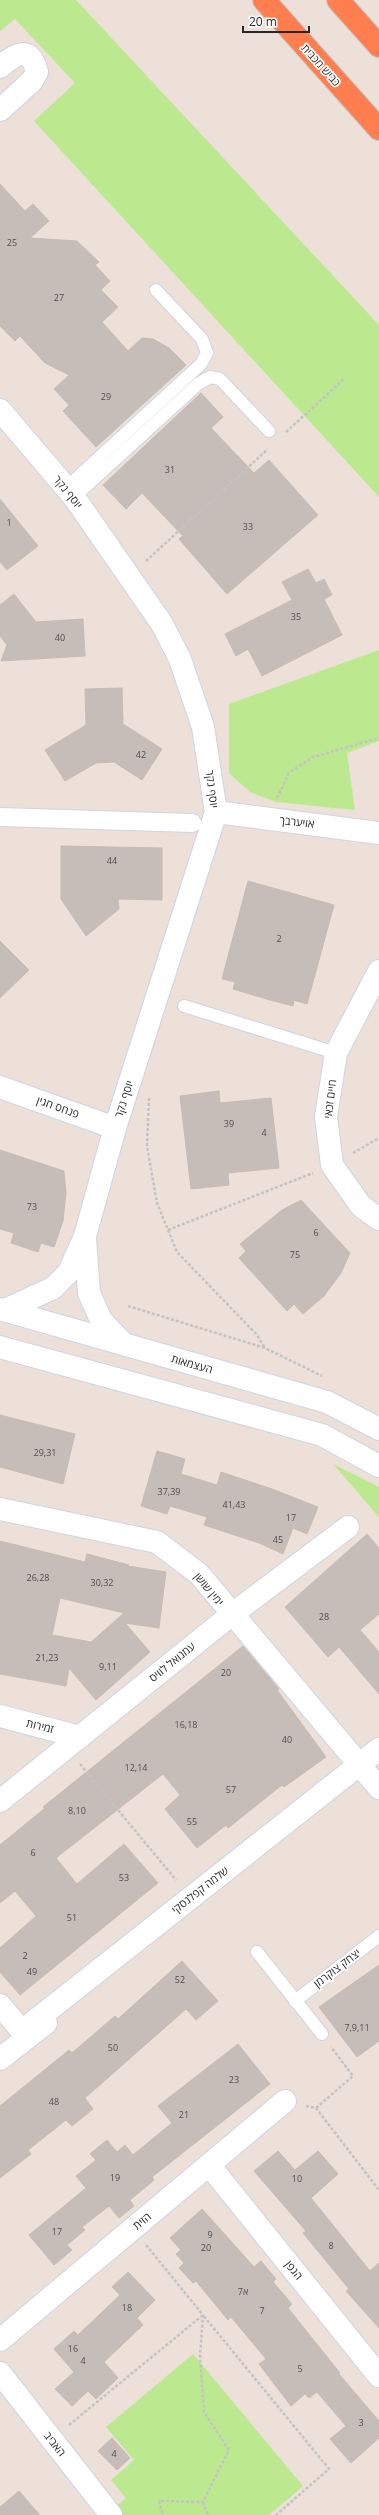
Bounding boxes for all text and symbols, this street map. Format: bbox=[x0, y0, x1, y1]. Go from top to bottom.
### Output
scale bar bbox=[243, 8, 309, 34]
text: 20 m bbox=[249, 13, 277, 30]
street label: כביש מכבית bbox=[298, 40, 344, 89]
house number: 25 bbox=[7, 236, 17, 249]
house number: 27 bbox=[54, 291, 64, 304]
house number: 29 bbox=[101, 390, 111, 403]
house number: 31 bbox=[165, 463, 175, 476]
street label: יוסף נקר bbox=[50, 472, 86, 511]
house number: 1 bbox=[6, 516, 12, 529]
house number: 33 bbox=[243, 520, 253, 533]
house number: 35 bbox=[291, 610, 301, 623]
house number: 40 bbox=[55, 631, 65, 644]
house number: 42 bbox=[136, 748, 146, 761]
street label: יוסף נקר bbox=[203, 769, 222, 809]
street label: אויערבך bbox=[279, 812, 315, 831]
house number: 44 bbox=[107, 854, 117, 867]
house number: 2 bbox=[276, 932, 282, 945]
street label: יוסף נקר bbox=[110, 1078, 137, 1119]
street label: חיים זכאי bbox=[320, 1078, 339, 1119]
street label: פנחס חגין bbox=[35, 1092, 82, 1121]
house number: 39 bbox=[224, 1117, 234, 1130]
house number: 4 bbox=[261, 1126, 267, 1139]
house number: 73 bbox=[27, 1200, 37, 1213]
house number: 6 bbox=[313, 1226, 319, 1239]
house number: 75 bbox=[290, 1248, 300, 1261]
street label: העצמאות bbox=[170, 1350, 215, 1377]
house number: 29,31 bbox=[34, 1446, 56, 1459]
house number: 37,39 bbox=[158, 1485, 180, 1498]
house number: 41,43 bbox=[223, 1498, 245, 1511]
house number: 17 bbox=[286, 1511, 296, 1524]
house number: 45 bbox=[273, 1533, 283, 1546]
street label: ימין שושן bbox=[191, 1569, 228, 1608]
house number: 26,28 bbox=[27, 1571, 49, 1584]
house number: 30,32 bbox=[91, 1576, 113, 1589]
house number: 28 bbox=[319, 1610, 329, 1623]
street label: עמנואל לוויס bbox=[145, 1638, 198, 1685]
house number: 21,23 bbox=[36, 1651, 58, 1664]
house number: 9,11 bbox=[99, 1660, 117, 1673]
house number: 20 bbox=[221, 1666, 231, 1679]
street label: זמירות bbox=[25, 1715, 55, 1736]
house number: 16,18 bbox=[175, 1718, 197, 1731]
house number: 40 bbox=[282, 1733, 292, 1746]
house number: 12,14 bbox=[125, 1761, 147, 1774]
house number: 57 bbox=[226, 1783, 236, 1796]
house number: 8,10 bbox=[68, 1804, 86, 1817]
house number: 55 bbox=[187, 1815, 197, 1828]
house number: 6 bbox=[30, 1846, 36, 1859]
street label: שלמה קפלנסקי bbox=[168, 1862, 232, 1917]
house number: 53 bbox=[119, 1871, 129, 1884]
house number: 51 bbox=[67, 1911, 77, 1924]
street label: יצחק צוקרמן bbox=[310, 1945, 363, 1990]
house number: 2 bbox=[22, 1949, 28, 1962]
house number: 49 bbox=[27, 1965, 37, 1978]
house number: 52 bbox=[175, 1973, 185, 1986]
house number: 7,9,11 bbox=[344, 2021, 370, 2034]
house number: 50 bbox=[108, 2041, 118, 2054]
house number: 23 bbox=[229, 2073, 239, 2086]
house number: 48 bbox=[49, 2095, 59, 2108]
house number: 21 bbox=[179, 2108, 189, 2121]
house number: 19 bbox=[110, 2171, 120, 2184]
house number: 10 bbox=[292, 2172, 302, 2185]
street label: הזית bbox=[129, 2209, 154, 2233]
house number: 17 bbox=[52, 2225, 62, 2238]
house number: 9 bbox=[207, 2228, 213, 2241]
house number: 8 bbox=[328, 2239, 334, 2252]
house number: 20 bbox=[201, 2241, 211, 2254]
street label: הגפן bbox=[282, 2257, 307, 2282]
house number: 7א bbox=[238, 2285, 248, 2298]
house number: 18 bbox=[122, 2301, 132, 2314]
house number: 7 bbox=[259, 2304, 265, 2317]
house number: 16 bbox=[68, 2342, 78, 2355]
house number: 4 bbox=[80, 2354, 86, 2367]
house number: 5 bbox=[297, 2362, 303, 2375]
house number: 3 bbox=[358, 2416, 364, 2429]
street label: האביב bbox=[41, 2428, 70, 2459]
house number: 4 bbox=[111, 2447, 117, 2460]

